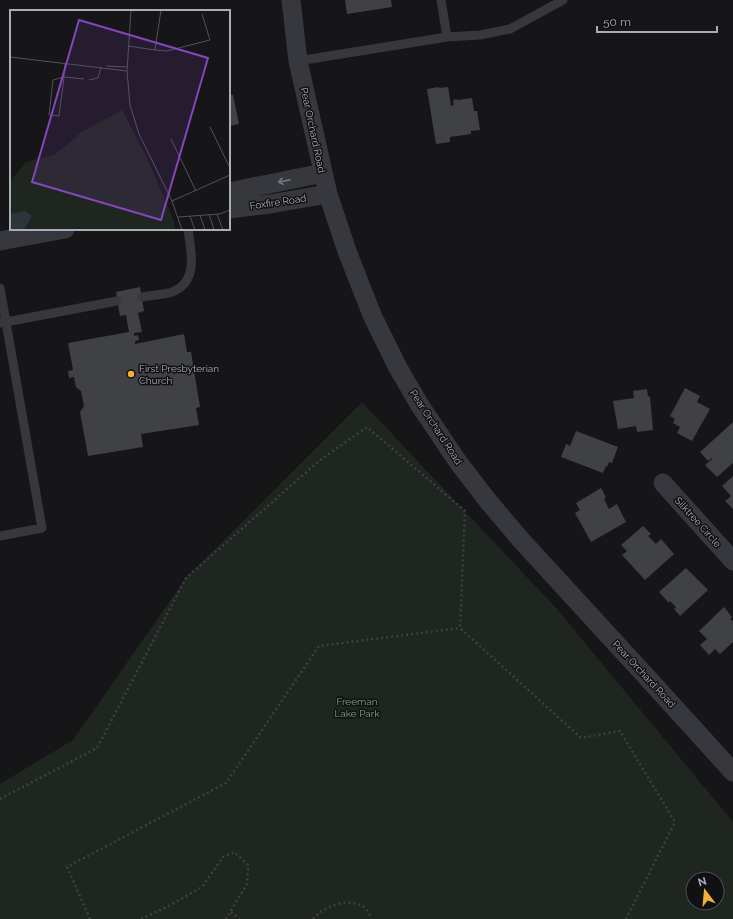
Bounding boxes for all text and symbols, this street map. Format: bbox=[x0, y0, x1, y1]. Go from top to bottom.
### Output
scale bar bbox=[597, 8, 717, 34]
inset map bbox=[10, 10, 230, 230]
text: 50 m bbox=[603, 15, 631, 29]
street label: Pear Orchard Road bbox=[299, 86, 327, 174]
one-way arrow bbox=[278, 177, 291, 185]
street label: Foxfire Road bbox=[249, 193, 307, 211]
place label: First Presbyterian Church bbox=[139, 363, 219, 386]
marker: First Presbyterian Church bbox=[126, 369, 136, 379]
street label: Pear Orchard Road bbox=[408, 388, 464, 466]
street label: Silktree Circle bbox=[673, 495, 723, 549]
street label: Pear Orchard Road bbox=[610, 638, 678, 710]
park label: Freeman Lake Park bbox=[334, 696, 380, 719]
north arrow bbox=[685, 871, 725, 911]
text: N bbox=[697, 874, 708, 889]

